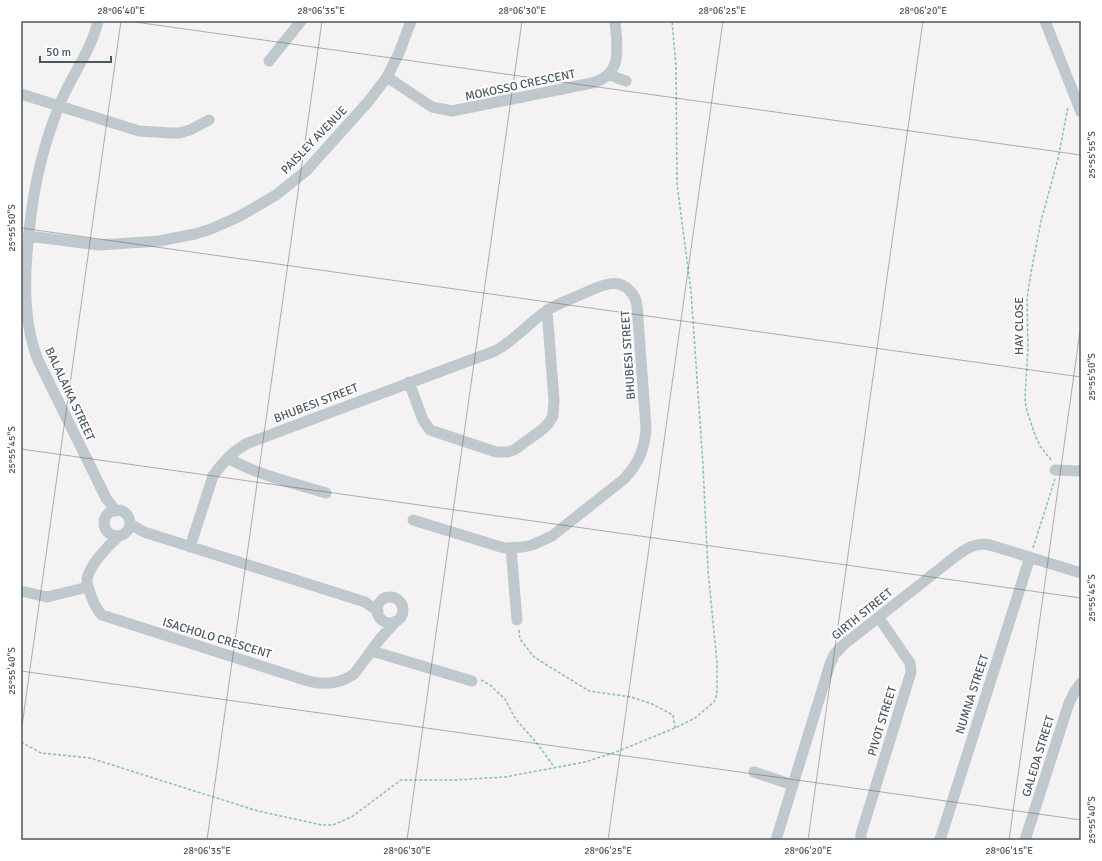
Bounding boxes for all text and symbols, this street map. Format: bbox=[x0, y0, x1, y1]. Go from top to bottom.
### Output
text: 28°06'40"E bbox=[97, 5, 145, 17]
text: 28°06'35"E bbox=[297, 5, 345, 17]
text: 28°06'30"E bbox=[498, 5, 546, 17]
text: 28°06'25"E bbox=[698, 5, 746, 17]
text: 28°06'20"E bbox=[899, 5, 947, 17]
scale bar bbox=[40, 38, 111, 64]
text: 50 m bbox=[46, 45, 71, 60]
street label: MOKOSSO CRESCENT bbox=[464, 66, 577, 105]
street label: PAISLEY AVENUE bbox=[278, 103, 351, 177]
text: 25°55'55"S bbox=[1086, 131, 1098, 179]
text: 25°55'50"S bbox=[6, 204, 18, 252]
street label: HAY CLOSE bbox=[1012, 297, 1027, 355]
street label: BHUBESI STREET bbox=[618, 310, 639, 400]
street label: BALALAIKA STREET bbox=[41, 345, 98, 443]
text: 25°55'50"S bbox=[1086, 353, 1098, 401]
street label: BHUBESI STREET bbox=[272, 380, 361, 426]
text: 25°55'45"S bbox=[6, 426, 18, 474]
text: 25°55'45"S bbox=[1086, 574, 1098, 622]
street label: GIRTH STREET bbox=[829, 585, 896, 643]
street label: ISACHOLO CRESCENT bbox=[161, 615, 273, 662]
text: 25°55'40"S bbox=[6, 647, 18, 695]
street label: NUMNA STREET bbox=[953, 652, 992, 736]
street label: PIVOT STREET bbox=[865, 684, 900, 758]
street label: GALEDA STREET bbox=[1019, 713, 1058, 799]
text: 25°55'40"S bbox=[1086, 796, 1098, 844]
text: 28°06'35"E bbox=[183, 845, 231, 857]
text: 28°06'30"E bbox=[383, 845, 431, 857]
text: 28°06'25"E bbox=[584, 845, 632, 857]
text: 28°06'20"E bbox=[784, 845, 832, 857]
text: 28°06'15"E bbox=[985, 845, 1033, 857]

